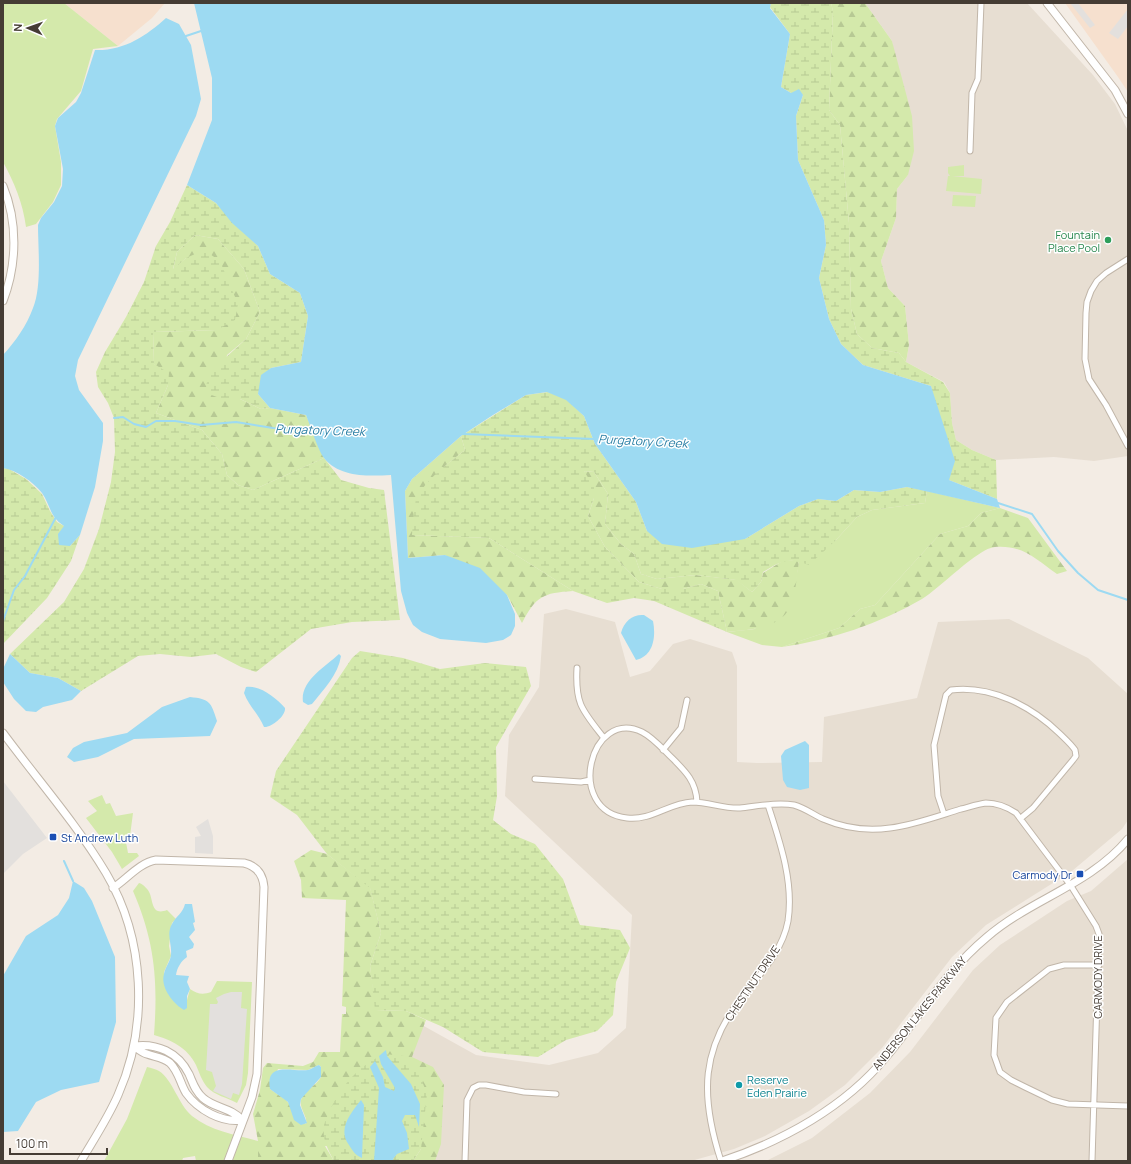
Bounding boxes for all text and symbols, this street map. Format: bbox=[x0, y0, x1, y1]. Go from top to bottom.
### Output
north arrow bbox=[8, 8, 48, 48]
text: N bbox=[10, 23, 25, 32]
place label: Fountain Place Pool bbox=[1048, 227, 1100, 255]
marker: Fountain Place Pool bbox=[1103, 235, 1113, 245]
water label: Purgatory Creek bbox=[275, 420, 367, 440]
water label: Purgatory Creek bbox=[598, 430, 690, 452]
place label: St Andrew Luth bbox=[61, 830, 138, 845]
marker: St Andrew Luth bbox=[48, 832, 58, 842]
place label: Carmody Dr bbox=[1012, 867, 1072, 882]
marker: Carmody Dr bbox=[1075, 869, 1085, 879]
street label: CARMODY DRIVE bbox=[1090, 935, 1105, 1019]
street label: CHESTNUT DRIVE bbox=[721, 942, 783, 1024]
street label: ANDERSON LAKES PARKWAY bbox=[868, 952, 970, 1073]
place label: Reserve Eden Prairie bbox=[747, 1072, 807, 1100]
marker: Reserve Eden Prairie bbox=[734, 1080, 744, 1090]
scale bar bbox=[10, 1130, 107, 1156]
text: 100 m bbox=[16, 1135, 48, 1152]

